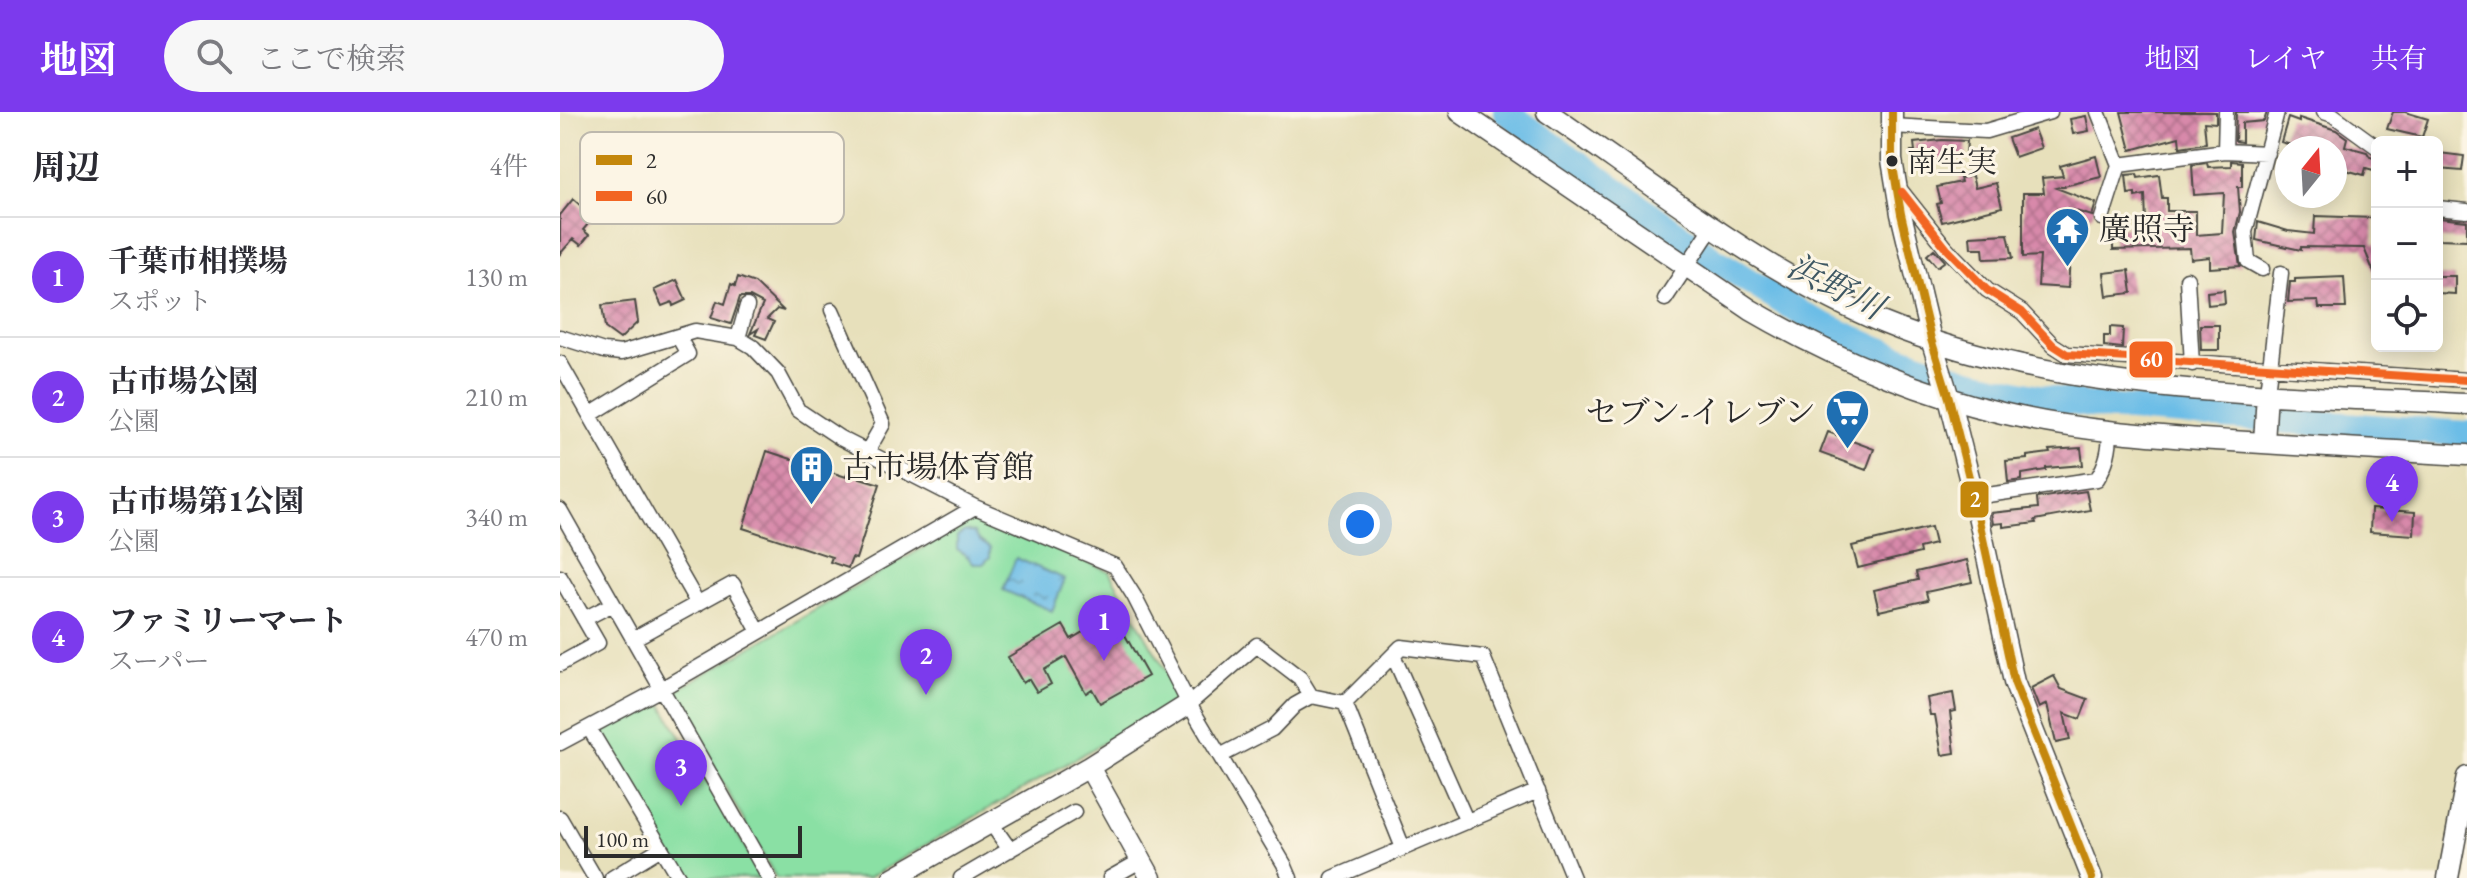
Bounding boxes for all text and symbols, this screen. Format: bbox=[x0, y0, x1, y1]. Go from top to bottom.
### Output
search box bbox=[164, 20, 724, 92]
icon: search bbox=[192, 34, 236, 78]
text: 地図 bbox=[40, 35, 116, 84]
text: ここで検索 bbox=[256, 39, 406, 78]
text: 地図 bbox=[2144, 40, 2200, 76]
text: レイヤ bbox=[2244, 40, 2327, 76]
text: 共有 bbox=[2371, 40, 2427, 76]
legend bbox=[580, 132, 844, 224]
north arrow bbox=[2275, 136, 2347, 208]
map controls bbox=[2371, 136, 2443, 352]
button: + bbox=[2371, 136, 2443, 208]
place label: 南生実 bbox=[1907, 142, 1997, 181]
text: 周辺 bbox=[32, 145, 100, 189]
text: 2 bbox=[646, 146, 657, 175]
text: 4件 bbox=[490, 149, 528, 183]
marker: 南生実 bbox=[1884, 153, 1900, 169]
text: 60 bbox=[646, 182, 668, 211]
temple icon: 廣照寺 bbox=[2044, 205, 2092, 268]
place label: 廣照寺 bbox=[2099, 208, 2195, 250]
button: − bbox=[2371, 208, 2443, 280]
text: 千葉市相撲場 bbox=[108, 241, 288, 280]
water label: 浜野川 bbox=[1781, 243, 1895, 331]
text: 1 bbox=[51, 260, 65, 294]
text: 130 m bbox=[465, 260, 528, 294]
button: locate bbox=[2371, 280, 2443, 352]
text: スポット bbox=[108, 284, 212, 318]
line badge: 60 bbox=[2128, 340, 2174, 379]
text: 60 bbox=[2139, 345, 2163, 374]
text: 古市場公園 bbox=[108, 361, 258, 400]
text: 2 bbox=[51, 380, 65, 414]
text: 210 m bbox=[465, 380, 528, 414]
supermarket icon: セブン-イレブン bbox=[1823, 388, 1871, 451]
place label: セブン-イレブン bbox=[1586, 391, 1816, 433]
text: 公園 bbox=[108, 404, 160, 438]
building icon: 古市場体育館 bbox=[787, 443, 835, 506]
place label: 古市場体育館 bbox=[842, 446, 1034, 488]
pin: 4 bbox=[2366, 456, 2418, 522]
line badge: 2 bbox=[1959, 480, 1990, 519]
text: 古市場第1公園 bbox=[108, 481, 304, 520]
text: 2 bbox=[1969, 485, 1981, 514]
text: 3 bbox=[51, 500, 65, 534]
text: 340 m bbox=[465, 500, 528, 534]
your location bbox=[1340, 504, 1380, 544]
text: 公園 bbox=[108, 524, 160, 558]
pin: 1 bbox=[1078, 595, 1130, 661]
text: ファミリーマート bbox=[108, 601, 347, 640]
text: 4 bbox=[51, 620, 65, 654]
text: 470 m bbox=[465, 620, 528, 654]
pin: 2 bbox=[900, 629, 952, 695]
text: スーパー bbox=[108, 644, 209, 678]
pin: 3 bbox=[655, 740, 707, 806]
scale bar bbox=[584, 822, 802, 858]
text: 100 m bbox=[596, 825, 649, 854]

